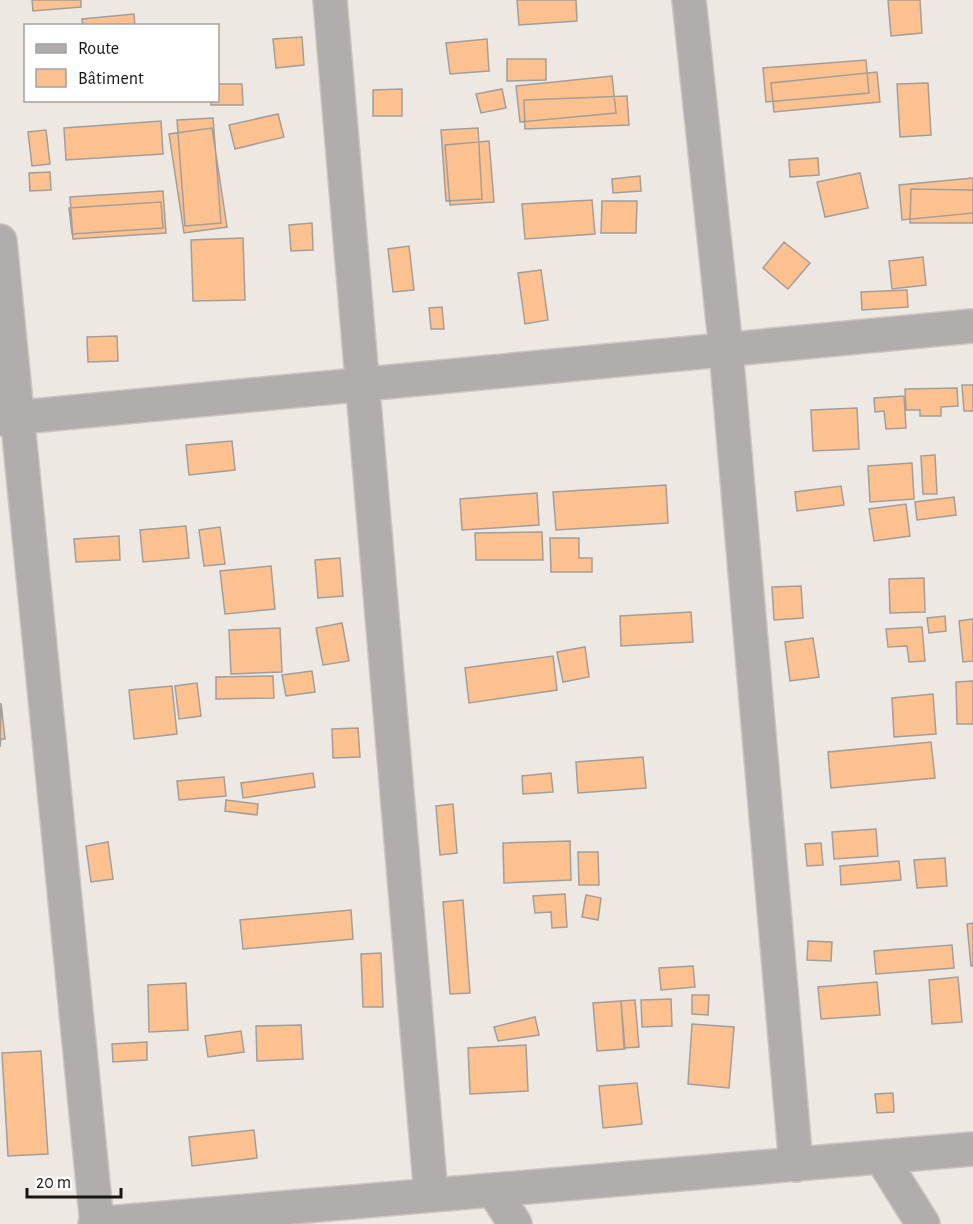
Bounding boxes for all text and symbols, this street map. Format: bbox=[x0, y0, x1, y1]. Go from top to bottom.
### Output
legend bbox=[24, 24, 219, 102]
text: Route bbox=[78, 40, 119, 58]
text: Bâtiment bbox=[78, 70, 144, 88]
scale bar bbox=[27, 1161, 122, 1199]
text: 20 m bbox=[36, 1174, 71, 1192]

